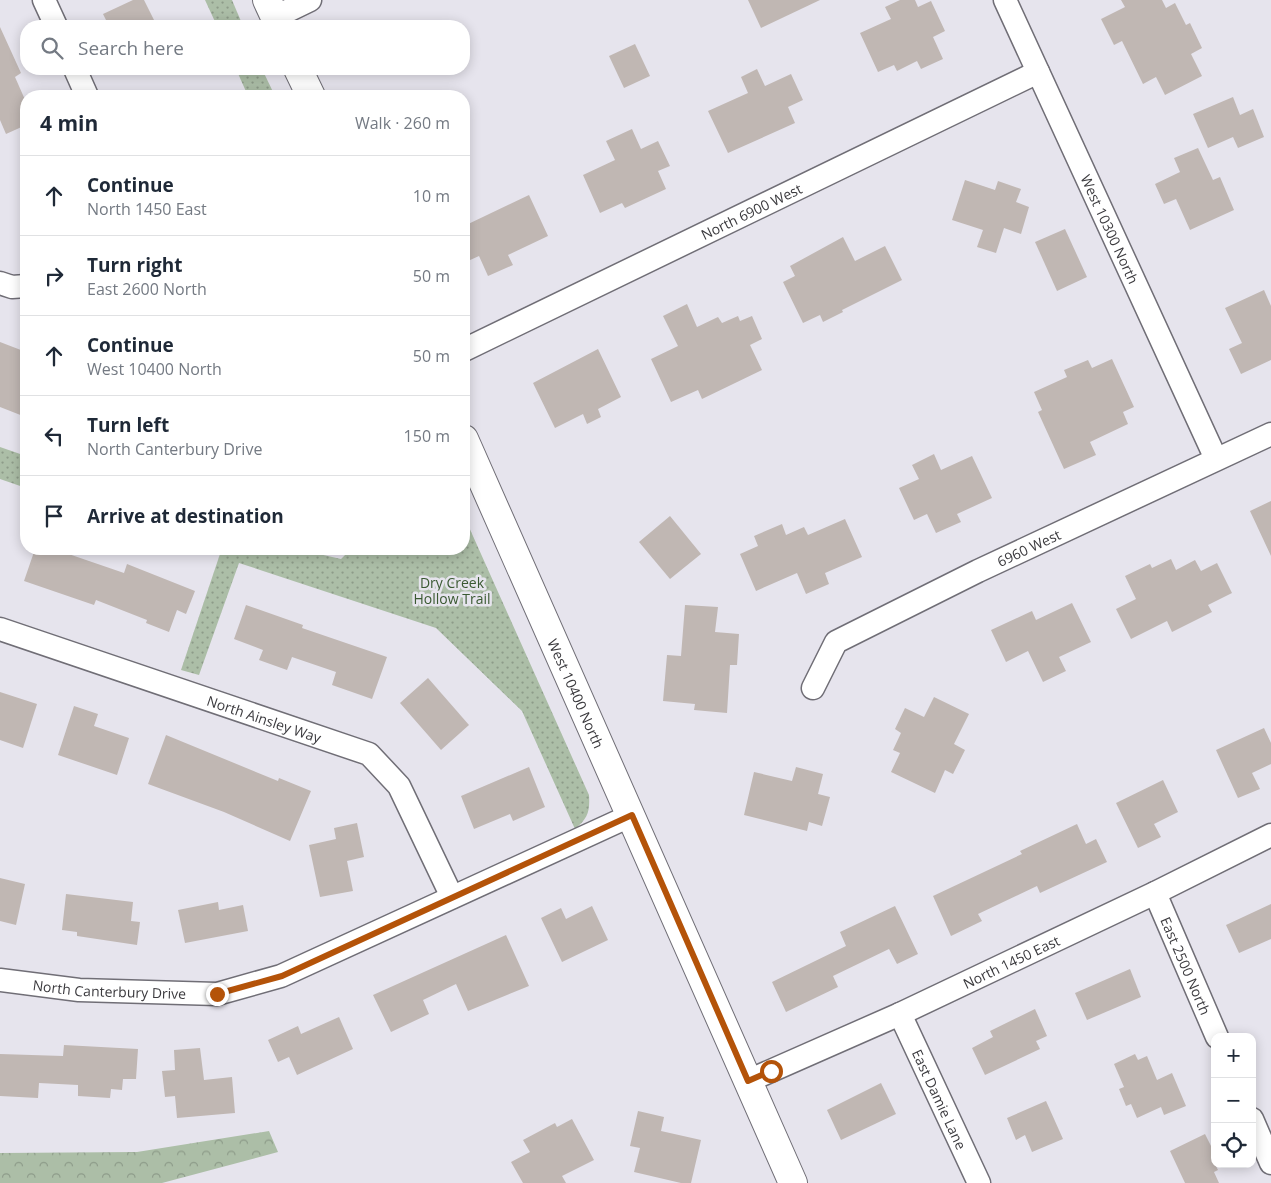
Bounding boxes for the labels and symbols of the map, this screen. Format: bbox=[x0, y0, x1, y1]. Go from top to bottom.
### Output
street label: West 10300 North bbox=[1077, 171, 1144, 287]
street label: North 6900 West bbox=[697, 178, 805, 244]
street label: 6960 West bbox=[994, 524, 1063, 570]
park label: Dry Creek Hollow Trail bbox=[414, 573, 491, 608]
street label: West 10400 North bbox=[544, 635, 609, 751]
street label: North Ainsley Way bbox=[205, 690, 325, 747]
street label: East 2500 North bbox=[1157, 914, 1216, 1017]
street label: North 1450 East bbox=[960, 930, 1062, 992]
street label: North Canterbury Drive bbox=[32, 975, 187, 1003]
route end bbox=[206, 983, 229, 1006]
street label: East Damie Lane bbox=[908, 1046, 971, 1152]
route start bbox=[760, 1060, 783, 1083]

